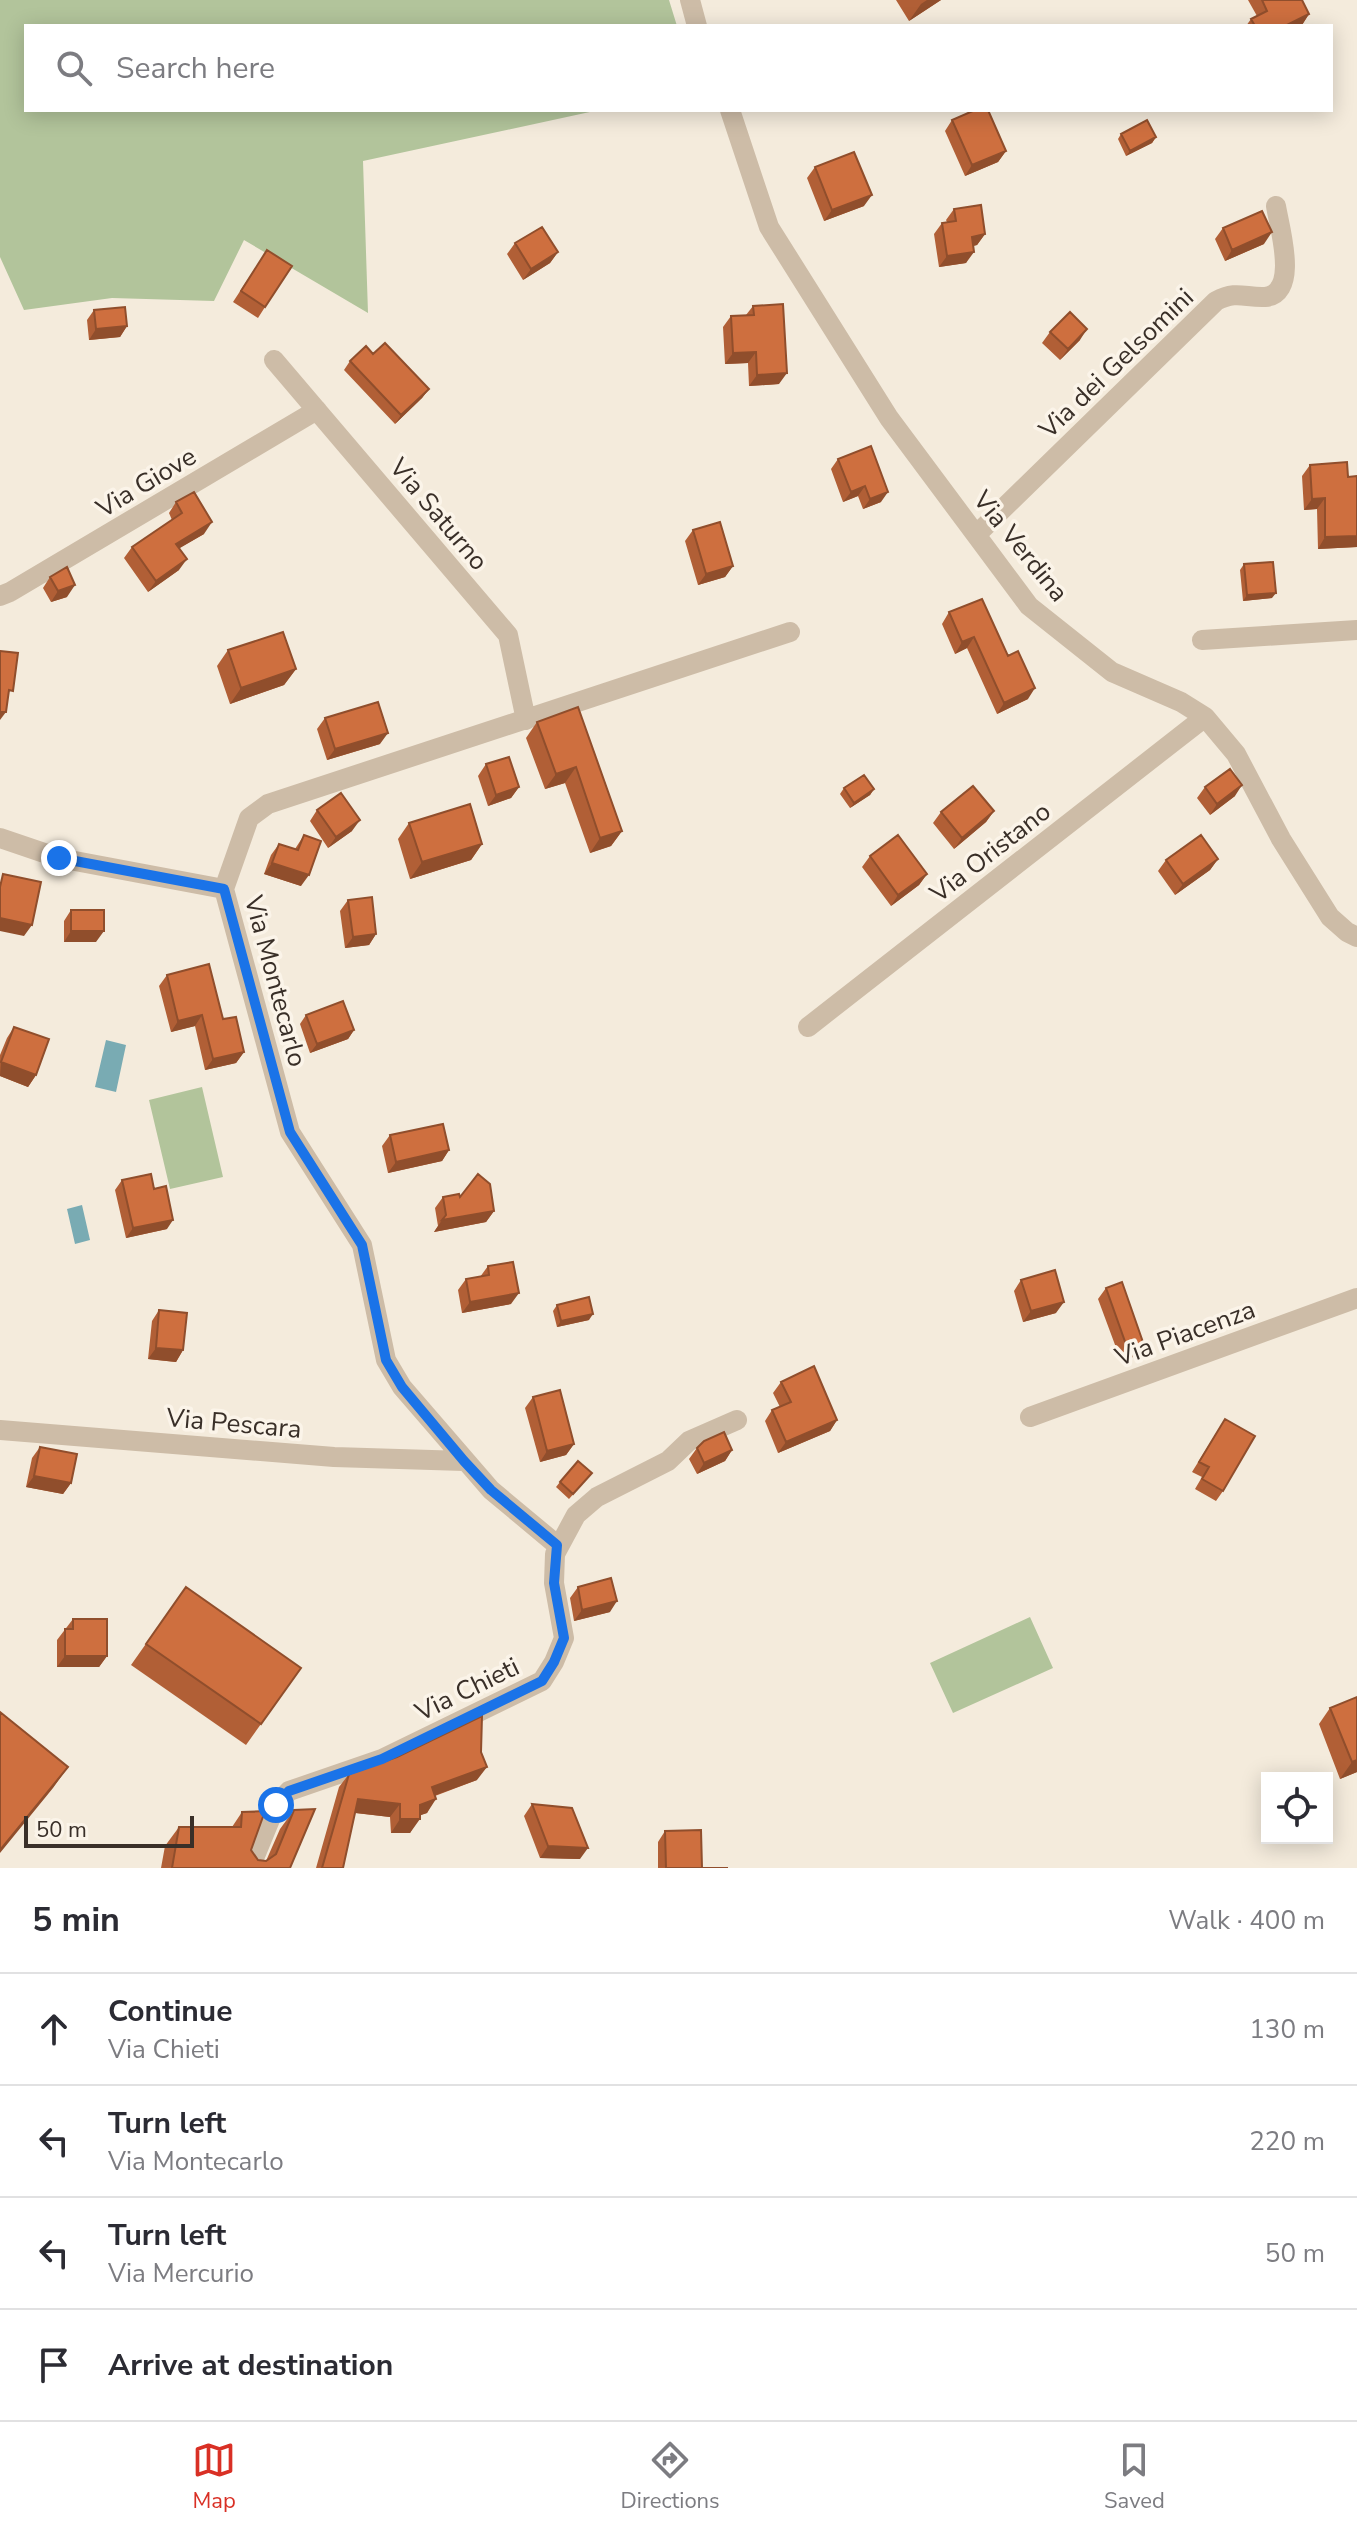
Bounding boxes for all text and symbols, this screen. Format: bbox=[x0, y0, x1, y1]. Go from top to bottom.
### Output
search box bbox=[24, 24, 1333, 112]
icon: search bbox=[52, 46, 96, 90]
text: Search here bbox=[116, 48, 275, 89]
street label: Via dei Gelsomini bbox=[1031, 280, 1201, 447]
street label: Via Giove bbox=[89, 439, 203, 526]
street label: Via Saturno bbox=[381, 450, 496, 578]
street label: Via Verdina bbox=[964, 483, 1076, 609]
street label: Via Oristano bbox=[922, 794, 1058, 911]
route end bbox=[41, 840, 77, 876]
street label: Via Montecarlo bbox=[236, 891, 315, 1071]
street label: Via Piacenza bbox=[1109, 1292, 1260, 1375]
street label: Via Pescara bbox=[164, 1400, 303, 1447]
street label: Via Chieti bbox=[408, 1649, 525, 1730]
map controls bbox=[1261, 1772, 1333, 1844]
button: locate bbox=[1261, 1772, 1333, 1844]
route start bbox=[258, 1787, 294, 1823]
scale bar bbox=[24, 1812, 194, 1848]
text: 50 m bbox=[36, 1815, 87, 1845]
text: 5 min bbox=[32, 1897, 120, 1943]
text: Walk · 400 m bbox=[1168, 1903, 1325, 1938]
text: Continue bbox=[108, 1991, 233, 2032]
icon: ahead bbox=[32, 2007, 76, 2051]
text: 130 m bbox=[1249, 2012, 1325, 2047]
text: Via Chieti bbox=[108, 2032, 220, 2067]
text: Turn left bbox=[108, 2103, 226, 2144]
icon: left bbox=[32, 2119, 76, 2163]
text: 220 m bbox=[1249, 2124, 1325, 2159]
text: Via Montecarlo bbox=[108, 2144, 284, 2179]
text: Turn left bbox=[108, 2215, 226, 2256]
icon: left bbox=[32, 2231, 76, 2275]
text: 50 m bbox=[1265, 2236, 1325, 2271]
text: Via Mercurio bbox=[108, 2256, 254, 2291]
icon: arrive bbox=[32, 2343, 76, 2387]
text: Arrive at destination bbox=[108, 2345, 393, 2386]
tab: Map bbox=[192, 2438, 236, 2516]
tab: Directions bbox=[621, 2438, 720, 2516]
tab: Saved bbox=[1104, 2438, 1165, 2516]

